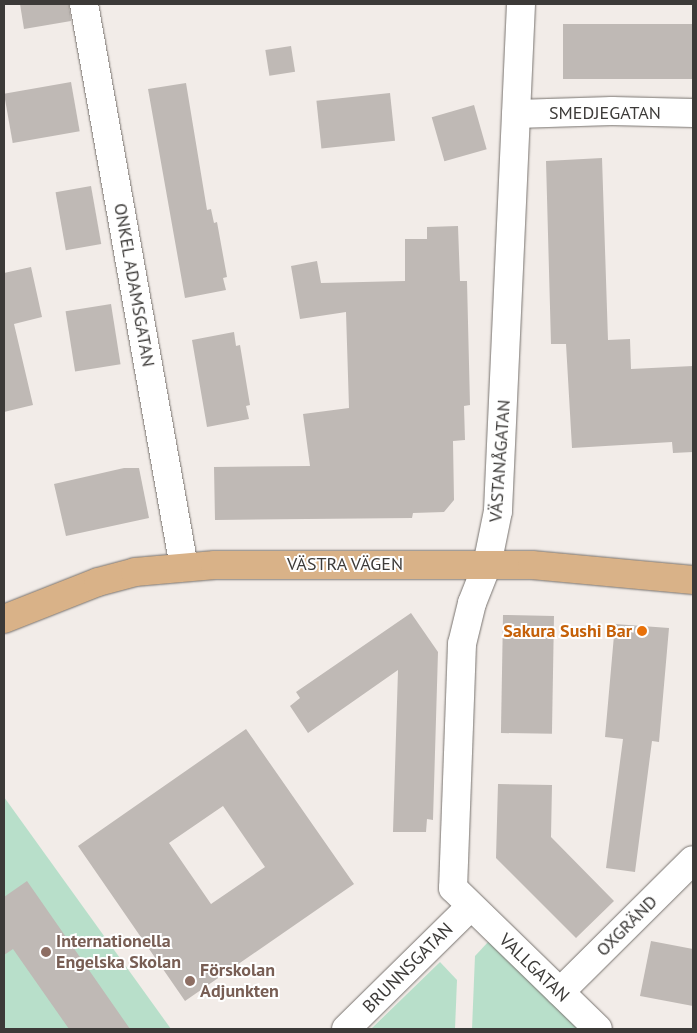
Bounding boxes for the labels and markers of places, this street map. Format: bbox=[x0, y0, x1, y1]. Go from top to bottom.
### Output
place label: Sakura Sushi Bar bbox=[503, 620, 632, 642]
marker: Sakura Sushi Bar bbox=[636, 625, 648, 637]
place label: Internationella Engelska Skolan bbox=[56, 931, 181, 974]
marker: Internationella Engelska Skolan bbox=[40, 946, 52, 958]
place label: Förskolan Adjunkten bbox=[200, 960, 279, 1002]
marker: Förskolan Adjunkten bbox=[184, 975, 196, 987]

